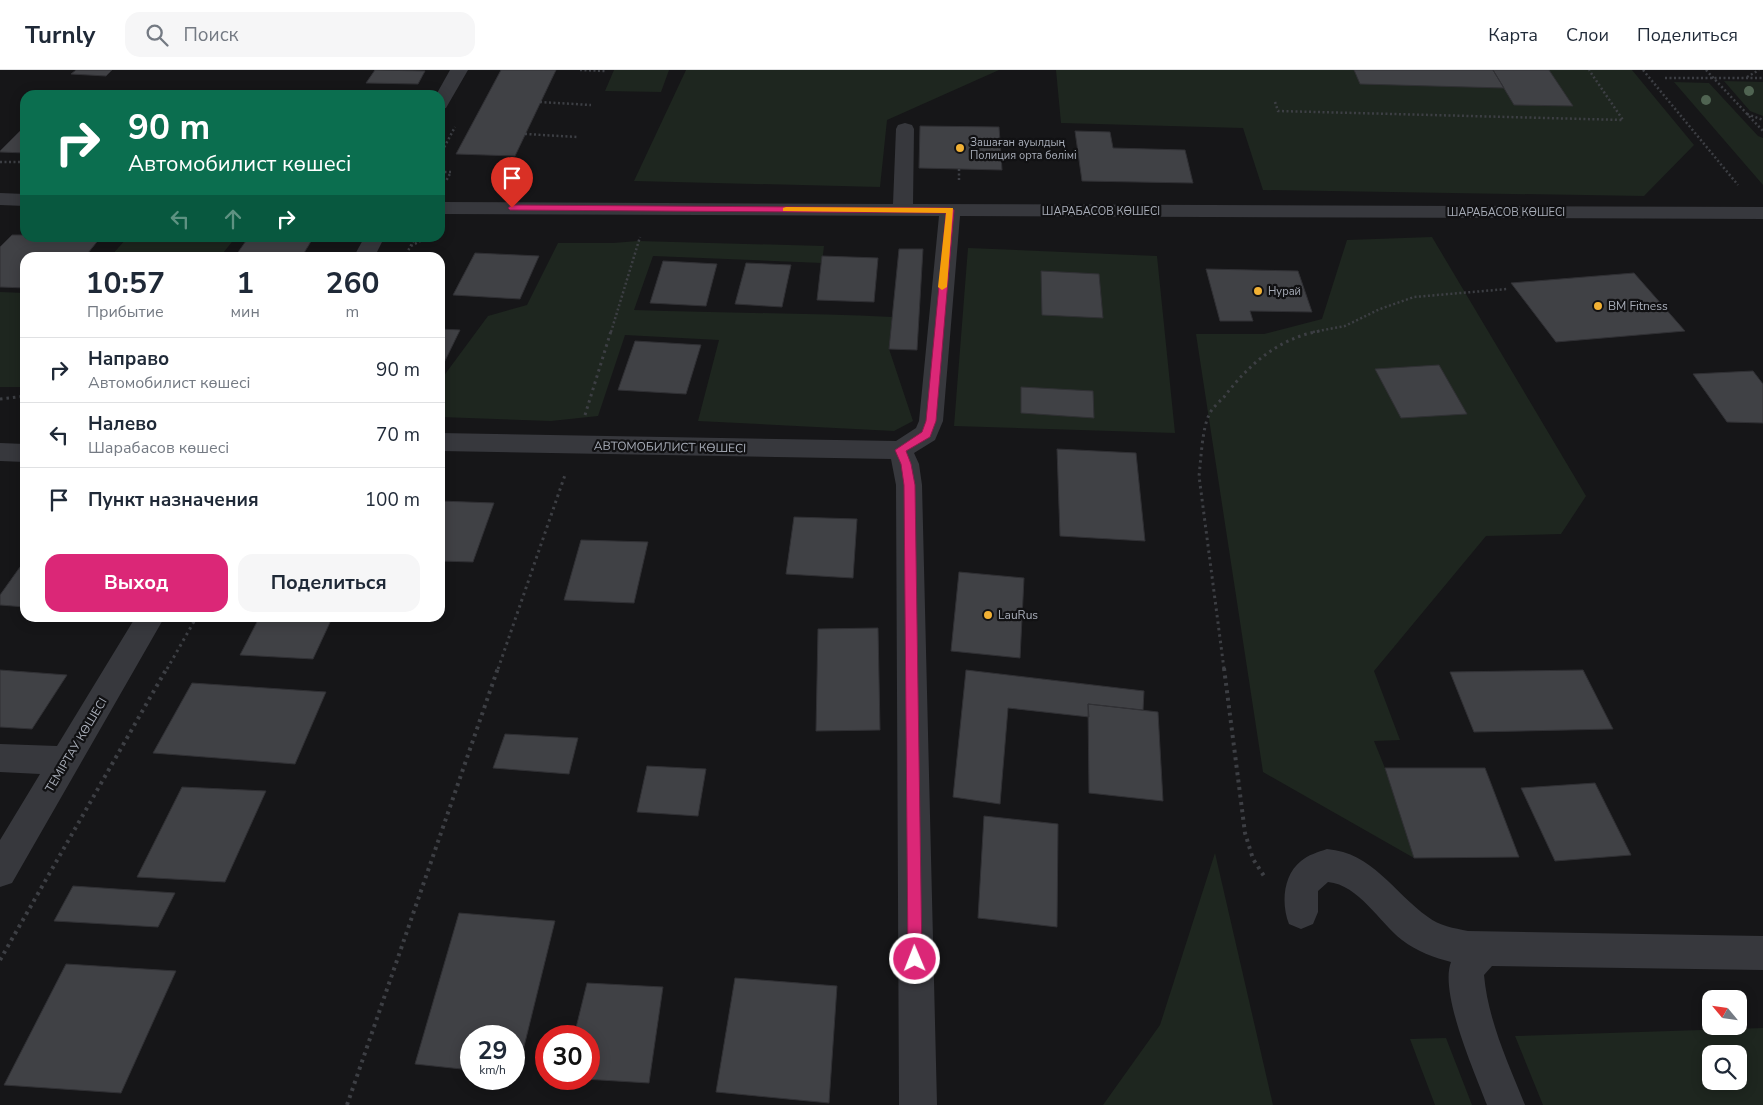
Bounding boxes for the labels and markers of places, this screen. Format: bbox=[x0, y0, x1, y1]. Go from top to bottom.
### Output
place label: Зашаған ауылдың Полиция орта бөлімі bbox=[970, 135, 1077, 163]
marker: Зашаған ауылдың Полиция орта бөлімі bbox=[954, 142, 966, 154]
pin bbox=[491, 157, 533, 208]
place label: Нурай bbox=[1268, 284, 1301, 299]
marker: Нурай bbox=[1252, 285, 1264, 297]
place label: BM Fitness bbox=[1608, 298, 1668, 314]
marker: BM Fitness bbox=[1592, 300, 1604, 312]
place label: LauRus bbox=[998, 607, 1038, 623]
marker: LauRus bbox=[982, 609, 994, 621]

